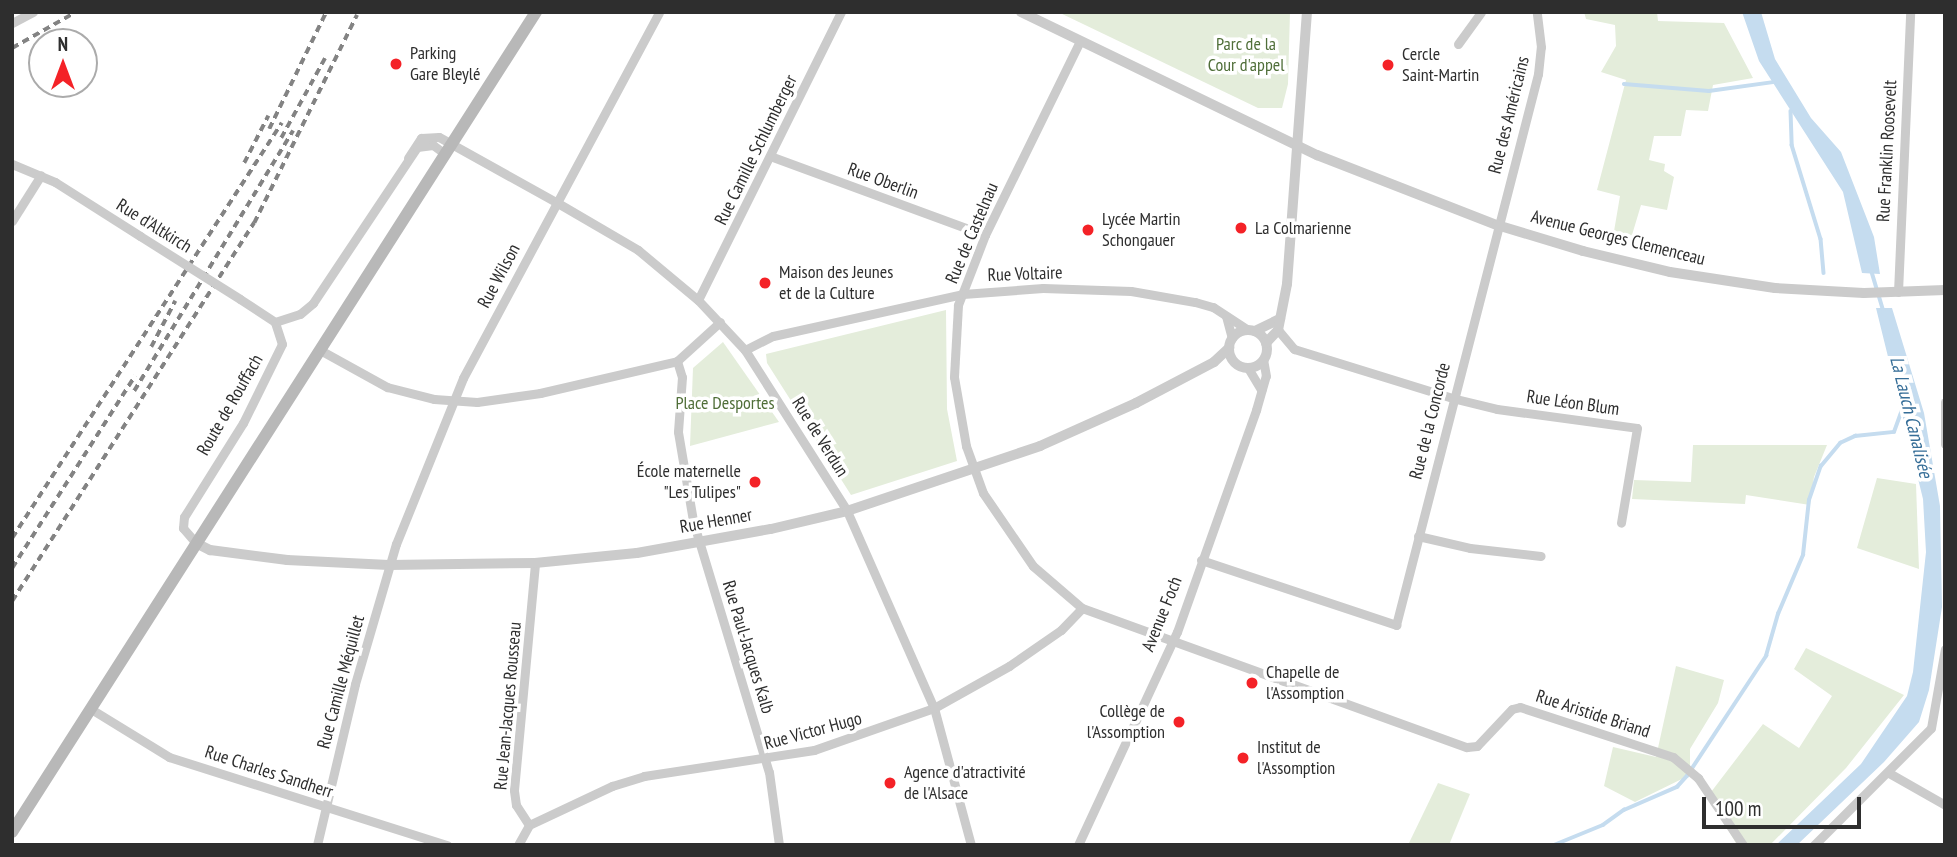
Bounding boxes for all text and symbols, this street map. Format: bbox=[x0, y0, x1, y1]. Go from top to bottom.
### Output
north arrow bbox=[28, 28, 98, 98]
text: N bbox=[58, 32, 68, 56]
park label: Parc de la Cour d'appel bbox=[1208, 34, 1284, 76]
place label: Parking Gare Bleylé bbox=[410, 43, 480, 86]
place label: Cercle Saint-Martin bbox=[1402, 44, 1479, 86]
street label: Rue des Américains bbox=[1484, 54, 1534, 176]
marker: Parking Gare Bleylé bbox=[388, 56, 404, 72]
marker: Cercle Saint-Martin bbox=[1380, 57, 1396, 73]
street label: Rue Camille Schlumberger bbox=[710, 71, 802, 229]
street label: Rue Franklin Roosevelt bbox=[1872, 79, 1902, 223]
street label: Rue Oberlin bbox=[845, 158, 921, 204]
street label: Rue de Castelnau bbox=[941, 179, 1003, 287]
street label: Rue d'Altkirch bbox=[112, 194, 196, 258]
street label: Avenue Georges Clemenceau bbox=[1529, 206, 1707, 270]
place label: Lycée Martin Schongauer bbox=[1102, 209, 1180, 252]
place label: La Colmarienne bbox=[1255, 217, 1351, 239]
marker: La Colmarienne bbox=[1233, 220, 1249, 236]
marker: Lycée Martin Schongauer bbox=[1080, 222, 1096, 238]
street label: Rue Wilson bbox=[473, 240, 525, 312]
place label: Maison des Jeunes et de la Culture bbox=[779, 262, 893, 304]
street label: Rue Voltaire bbox=[987, 262, 1063, 286]
marker: Maison des Jeunes et de la Culture bbox=[757, 275, 773, 291]
street label: Route de Rouffach bbox=[192, 351, 268, 459]
water label: La Lauch Canalisée bbox=[1885, 354, 1937, 480]
street label: Rue de la Concorde bbox=[1405, 360, 1455, 482]
street label: Rue Léon Blum bbox=[1525, 386, 1621, 420]
park label: Place Desportes bbox=[675, 392, 775, 414]
street label: Rue de Verdun bbox=[787, 393, 853, 481]
place label: École maternelle "Les Tulipes" bbox=[637, 461, 741, 504]
marker: École maternelle "Les Tulipes" bbox=[747, 474, 763, 490]
street label: Rue Henner bbox=[678, 504, 754, 538]
street label: Avenue Foch bbox=[1137, 573, 1187, 655]
street label: Rue Paul-Jacques Kalb bbox=[717, 578, 779, 716]
street label: Rue Camille Méquillet bbox=[313, 613, 369, 751]
street label: Rue Jean-Jacques Rousseau bbox=[490, 621, 526, 791]
place label: Chapelle de l'Assomption bbox=[1266, 662, 1344, 704]
marker: Chapelle de l'Assomption bbox=[1244, 675, 1260, 691]
street label: Rue Aristide Briand bbox=[1533, 685, 1653, 743]
place label: Collège de l'Assomption bbox=[1087, 701, 1165, 744]
street label: Rue Victor Hugo bbox=[762, 708, 864, 754]
marker: Collège de l'Assomption bbox=[1171, 714, 1187, 730]
place label: Institut de l'Assomption bbox=[1257, 737, 1335, 780]
street label: Rue Charles Sandherr bbox=[202, 741, 336, 803]
marker: Institut de l'Assomption bbox=[1235, 750, 1251, 766]
place label: Agence d'atractivité de l'Alsace bbox=[904, 762, 1026, 804]
marker: Agence d'atractivité de l'Alsace bbox=[882, 775, 898, 791]
scale bar bbox=[1705, 784, 1864, 828]
text: 100 m bbox=[1715, 795, 1761, 822]

